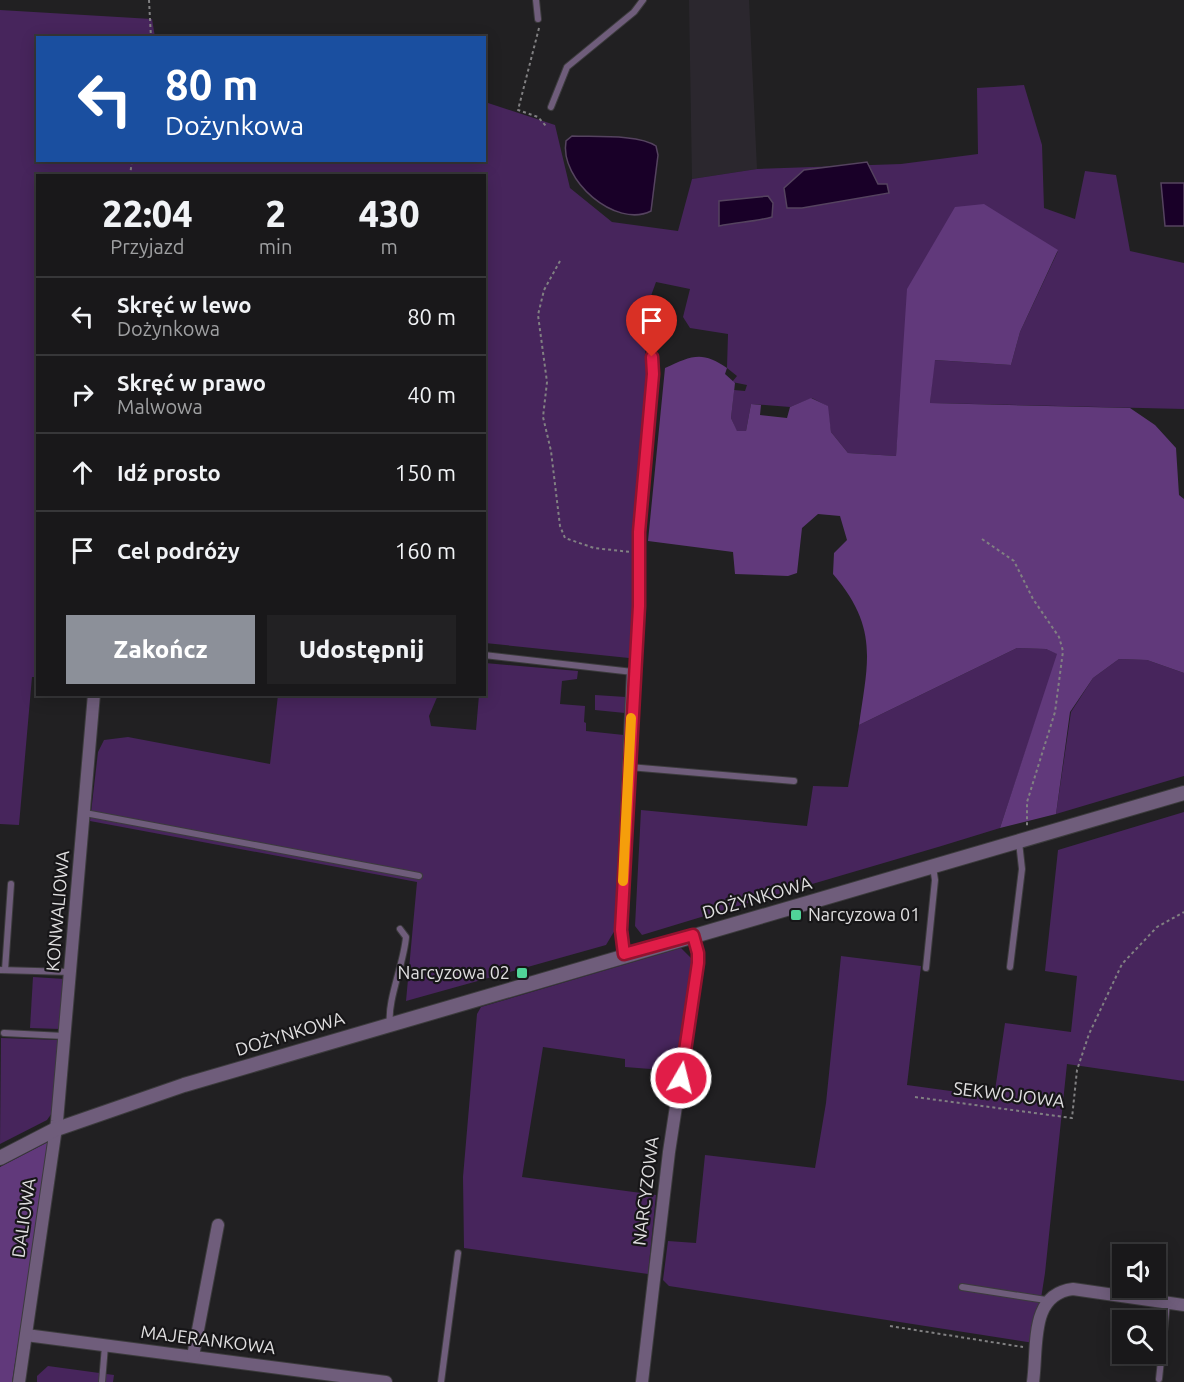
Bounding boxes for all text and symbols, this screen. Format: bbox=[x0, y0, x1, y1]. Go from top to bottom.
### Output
icon: left bbox=[66, 60, 144, 138]
text: 80 m bbox=[165, 61, 259, 108]
text: Dożynkowa bbox=[165, 110, 304, 140]
text: 22:04 bbox=[102, 193, 192, 234]
text: 2 bbox=[265, 193, 286, 234]
text: 430 bbox=[359, 193, 420, 234]
text: Przyjazd bbox=[110, 235, 185, 258]
text: min bbox=[259, 235, 292, 258]
text: m bbox=[381, 235, 398, 258]
text: Skręć w lewo bbox=[117, 292, 251, 317]
pin bbox=[626, 295, 677, 357]
icon: left bbox=[66, 300, 99, 333]
text: 80 m bbox=[407, 304, 456, 329]
icon: arrive bbox=[635, 304, 668, 337]
text: Dożynkowa bbox=[117, 317, 220, 340]
text: Skręć w prawo bbox=[117, 370, 266, 395]
icon: right bbox=[66, 378, 99, 411]
text: 40 m bbox=[407, 382, 456, 407]
text: Malwowa bbox=[117, 395, 203, 418]
icon: ahead bbox=[66, 456, 99, 489]
text: Idź prosto bbox=[117, 460, 221, 485]
text: 150 m bbox=[395, 460, 456, 485]
icon: arrive bbox=[66, 534, 99, 567]
text: Cel podróży bbox=[117, 538, 240, 563]
text: 160 m bbox=[395, 538, 456, 563]
button: Zakończ bbox=[66, 615, 255, 684]
button: Udostępnij bbox=[267, 615, 456, 684]
street label: KONWALIOWA bbox=[42, 849, 72, 972]
street label: DOŻYNKOWA bbox=[700, 872, 814, 922]
place label: Narcyzowa 01 bbox=[808, 904, 920, 924]
marker: Narcyzowa 01 bbox=[789, 908, 803, 922]
place label: Narcyzowa 02 bbox=[398, 962, 510, 982]
marker: Narcyzowa 02 bbox=[515, 966, 529, 980]
street label: DOŻYNKOWA bbox=[233, 1007, 347, 1059]
position arrow bbox=[649, 1046, 713, 1110]
street label: SEKWOJOWA bbox=[952, 1077, 1066, 1111]
street label: NARCYZOWA bbox=[628, 1135, 662, 1247]
street label: DALIOWA bbox=[8, 1177, 39, 1259]
map controls bbox=[1112, 1244, 1166, 1364]
button: sound bbox=[1112, 1244, 1166, 1298]
button: search bbox=[1112, 1310, 1166, 1364]
street label: MAJERANKOWA bbox=[140, 1321, 277, 1357]

